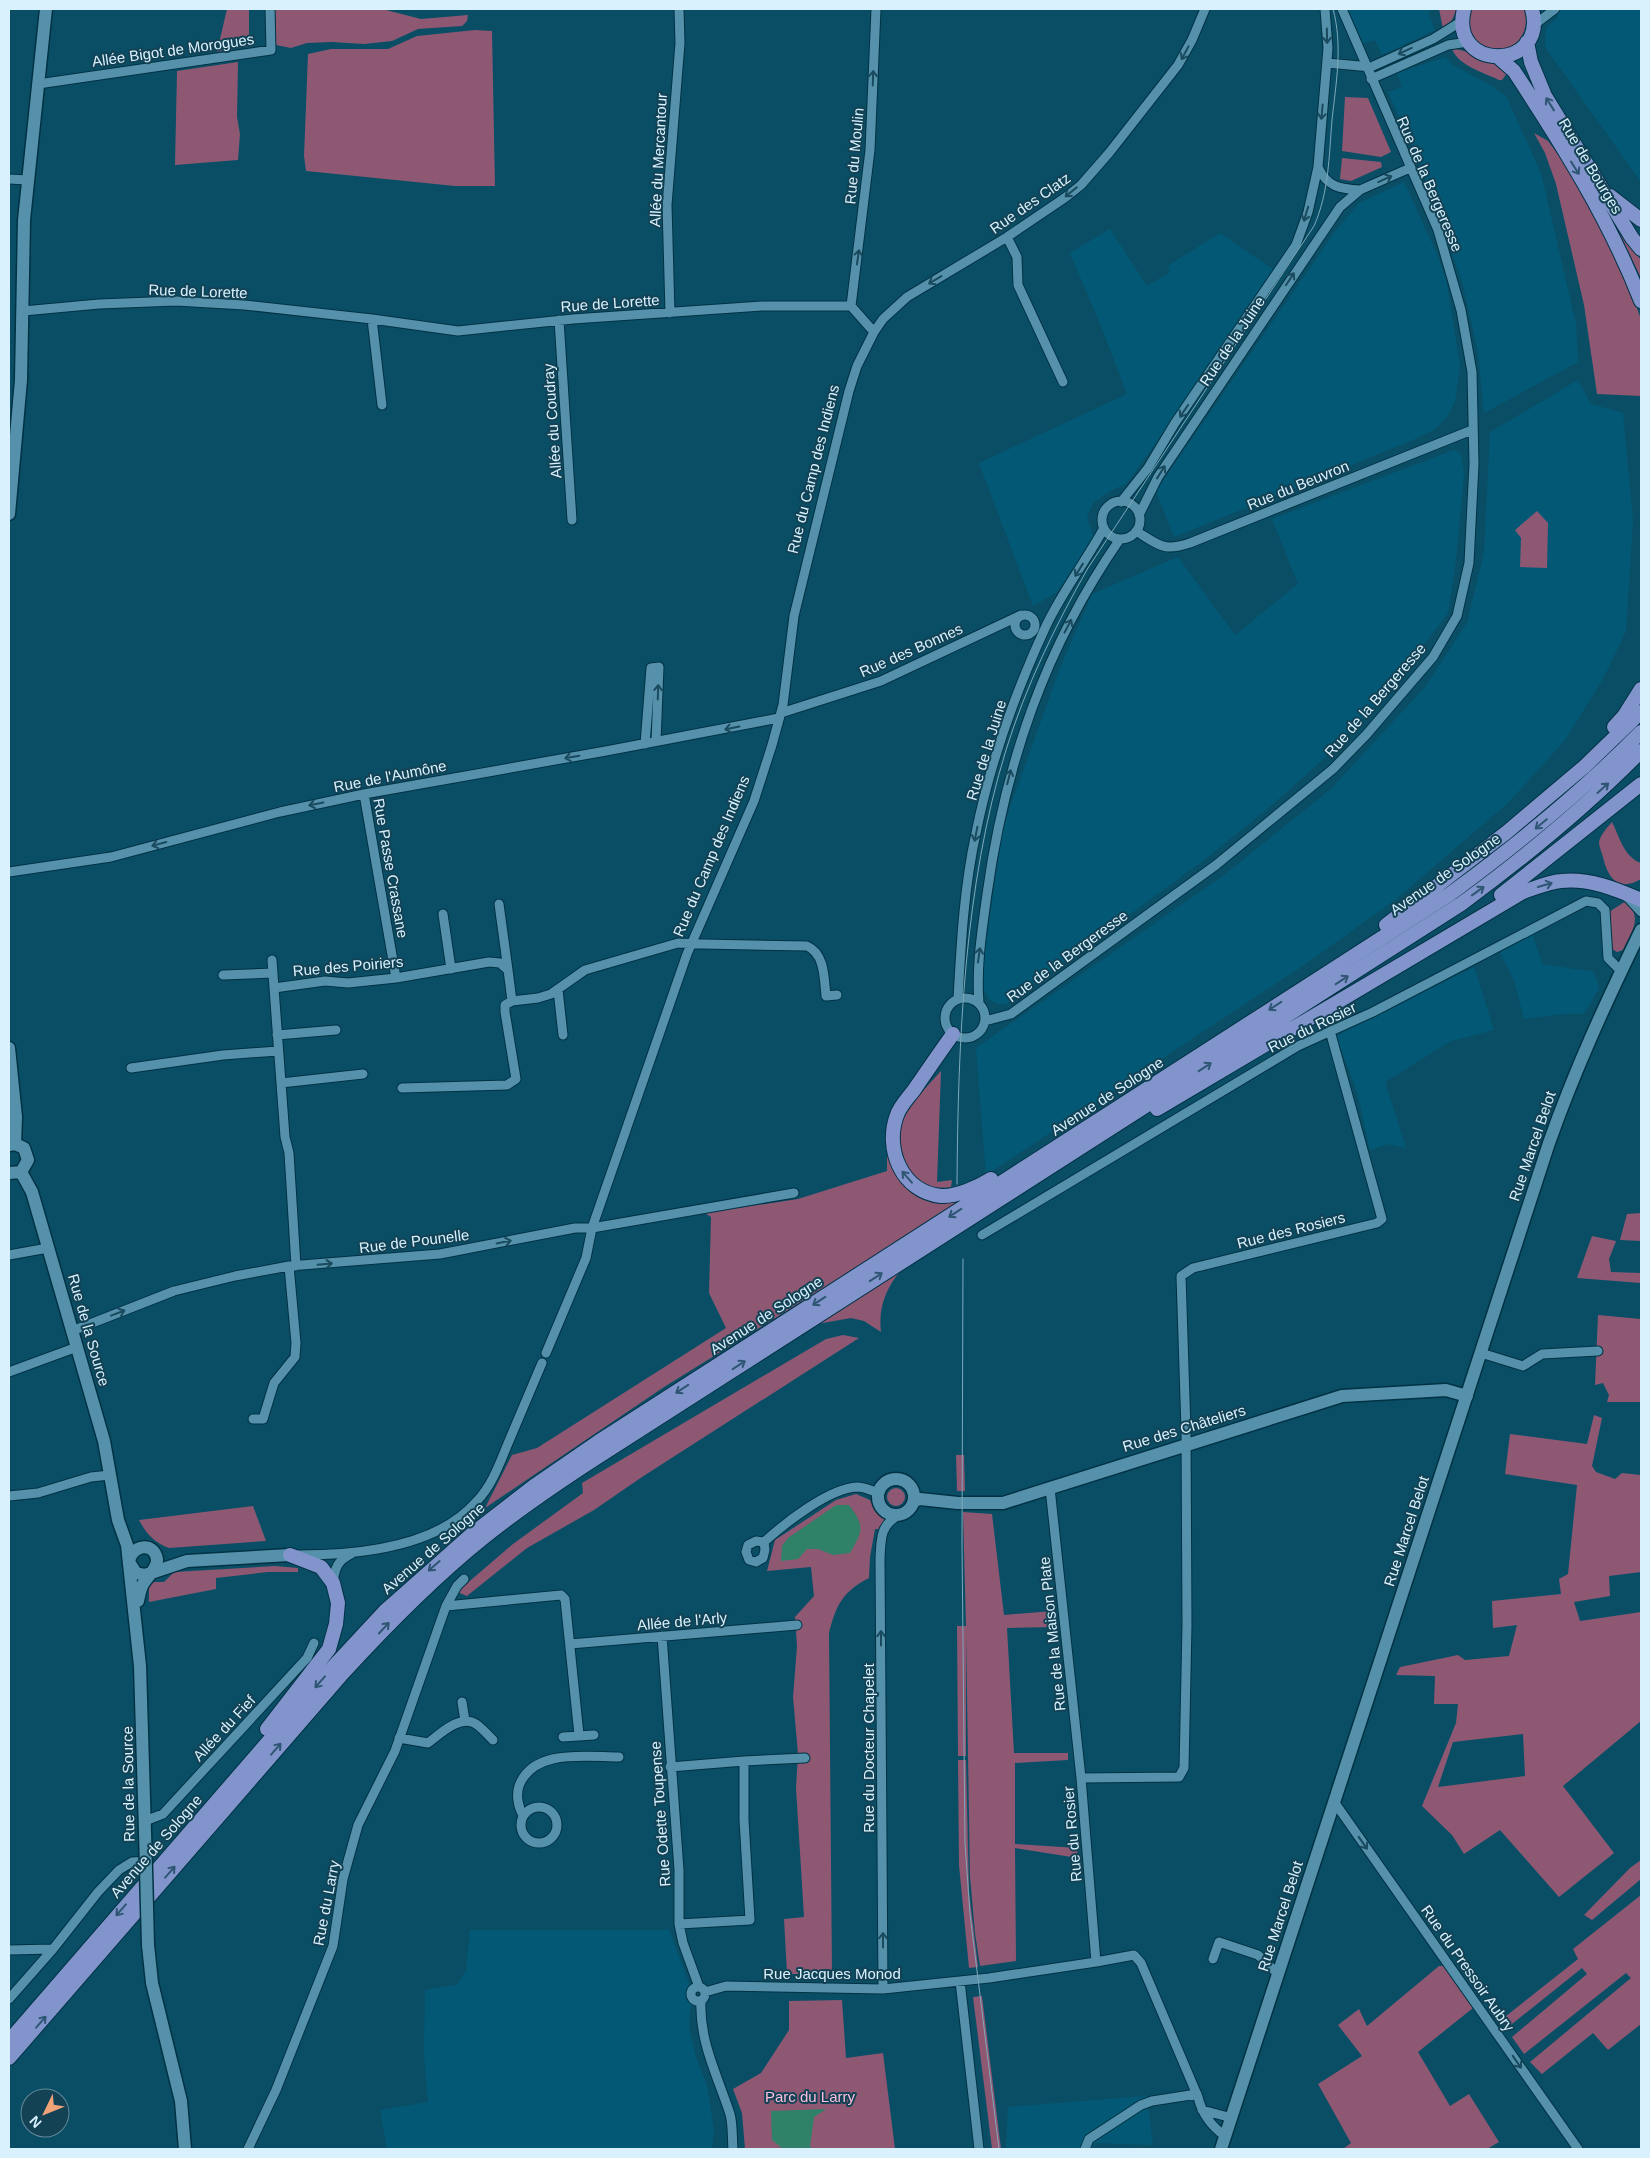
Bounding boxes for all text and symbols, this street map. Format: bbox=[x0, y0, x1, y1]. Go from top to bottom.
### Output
one-way arrow bbox=[1323, 28, 1332, 44]
street label: Allée Bigot de Morogues bbox=[91, 30, 255, 70]
one-way arrow bbox=[1179, 45, 1189, 60]
one-way arrow bbox=[1398, 47, 1413, 57]
one-way arrow bbox=[869, 70, 878, 86]
street label: Allée du Mercantour bbox=[646, 93, 670, 227]
one-way arrow bbox=[1545, 98, 1555, 112]
one-way arrow bbox=[1318, 104, 1327, 120]
street label: Rue du Moulin bbox=[841, 107, 867, 205]
street label: Rue de la Bergeresse bbox=[1394, 114, 1466, 254]
street label: Rue de Bourges bbox=[1556, 115, 1626, 217]
one-way arrow bbox=[1570, 161, 1580, 175]
street label: Rue des Clatz bbox=[987, 169, 1073, 237]
one-way arrow bbox=[1377, 173, 1392, 183]
one-way arrow bbox=[1065, 187, 1078, 198]
one-way arrow bbox=[1301, 206, 1311, 222]
one-way arrow bbox=[853, 250, 863, 266]
one-way arrow bbox=[1285, 272, 1296, 286]
one-way arrow bbox=[928, 275, 942, 285]
street label: Rue de Lorette bbox=[148, 281, 248, 301]
street label: Rue de Lorette bbox=[560, 291, 660, 315]
street label: Rue de la Juine bbox=[1196, 293, 1268, 389]
street label: Allée du Coudray bbox=[539, 363, 564, 479]
street label: Rue du Camp des Indiens bbox=[784, 383, 842, 555]
one-way arrow bbox=[1179, 403, 1189, 417]
street label: Rue du Beuvron bbox=[1245, 457, 1351, 513]
one-way arrow bbox=[1157, 466, 1167, 480]
one-way arrow bbox=[1074, 563, 1084, 577]
one-way arrow bbox=[1064, 619, 1073, 634]
street label: Rue des Bonnes bbox=[857, 620, 965, 680]
street label: Rue de la Bergeresse bbox=[1321, 640, 1429, 760]
one-way arrow bbox=[653, 684, 662, 700]
street label: Rue de la Juine bbox=[963, 698, 1009, 802]
one-way arrow bbox=[724, 723, 740, 733]
one-way arrow bbox=[564, 753, 580, 763]
street label: Rue de l'Aumône bbox=[332, 757, 448, 795]
one-way arrow bbox=[1005, 770, 1014, 786]
street label: Rue du Camp des Indiens bbox=[669, 773, 753, 939]
one-way arrow bbox=[1597, 782, 1610, 793]
street label: Rue Passe Crassane bbox=[370, 797, 412, 939]
one-way arrow bbox=[308, 800, 324, 809]
one-way arrow bbox=[1534, 818, 1547, 830]
one-way arrow bbox=[971, 826, 980, 842]
street label: Avenue de Sologne bbox=[1387, 830, 1503, 918]
one-way arrow bbox=[151, 840, 167, 850]
one-way arrow bbox=[1537, 880, 1553, 890]
one-way arrow bbox=[1471, 886, 1485, 896]
street label: Rue de la Bergeresse bbox=[1003, 906, 1131, 1006]
one-way arrow bbox=[974, 947, 984, 963]
street label: Rue des Poiriers bbox=[292, 953, 404, 979]
one-way arrow bbox=[1335, 974, 1349, 985]
street label: Rue du Rosier bbox=[1265, 998, 1359, 1056]
one-way arrow bbox=[1269, 1001, 1283, 1011]
street label: Avenue de Sologne bbox=[1048, 1053, 1166, 1139]
one-way arrow bbox=[1198, 1062, 1212, 1072]
street label: Rue Marcel Belot bbox=[1505, 1088, 1559, 1203]
one-way arrow bbox=[901, 1171, 913, 1184]
one-way arrow bbox=[949, 1208, 963, 1218]
street label: Rue des Rosiers bbox=[1235, 1208, 1347, 1252]
street label: Rue de Pounelle bbox=[358, 1226, 470, 1256]
one-way arrow bbox=[495, 1236, 511, 1246]
one-way arrow bbox=[317, 1259, 333, 1269]
street label: Rue de la Source bbox=[65, 1272, 113, 1388]
street label: Avenue de Sologne bbox=[707, 1272, 825, 1358]
one-way arrow bbox=[868, 1272, 882, 1282]
one-way arrow bbox=[812, 1296, 826, 1306]
one-way arrow bbox=[110, 1308, 125, 1317]
one-way arrow bbox=[732, 1360, 746, 1371]
one-way arrow bbox=[675, 1383, 689, 1394]
street label: Rue des Châteliers bbox=[1121, 1401, 1247, 1455]
street label: Rue Marcel Belot bbox=[1380, 1473, 1432, 1588]
street label: Avenue de Sologne bbox=[378, 1499, 488, 1597]
street label: Rue de la Maison Plate bbox=[1035, 1556, 1069, 1712]
one-way arrow bbox=[427, 1561, 440, 1572]
street label: Allée de l'Arly bbox=[636, 1609, 728, 1633]
one-way arrow bbox=[378, 1622, 390, 1635]
one-way arrow bbox=[876, 1630, 886, 1646]
street label: Rue du Docteur Chapelet bbox=[860, 1663, 877, 1833]
one-way arrow bbox=[314, 1675, 325, 1688]
street label: Allée du Fief bbox=[189, 1691, 259, 1764]
street label: Rue de la Source bbox=[118, 1726, 138, 1842]
street label: Rue Odette Toupense bbox=[646, 1741, 674, 1887]
one-way arrow bbox=[270, 1743, 282, 1756]
street label: Rue du Rosier bbox=[1059, 1785, 1085, 1883]
street label: Avenue de Sologne bbox=[107, 1791, 205, 1901]
one-way arrow bbox=[1358, 1836, 1368, 1850]
street label: Rue du Larry bbox=[309, 1858, 343, 1947]
street label: Rue Marcel Belot bbox=[1254, 1858, 1306, 1973]
one-way arrow bbox=[164, 1866, 176, 1879]
street label: Rue du Pressoir Aubry bbox=[1418, 1902, 1518, 2035]
one-way arrow bbox=[116, 1904, 127, 1917]
one-way arrow bbox=[878, 1932, 887, 1948]
street label: Rue Jacques Monod bbox=[763, 1965, 901, 1982]
one-way arrow bbox=[35, 2015, 46, 2028]
one-way arrow bbox=[1512, 2055, 1522, 2069]
north arrow bbox=[20, 2088, 70, 2138]
park label: Parc du Larry bbox=[765, 2088, 856, 2105]
text: N bbox=[26, 2113, 45, 2131]

